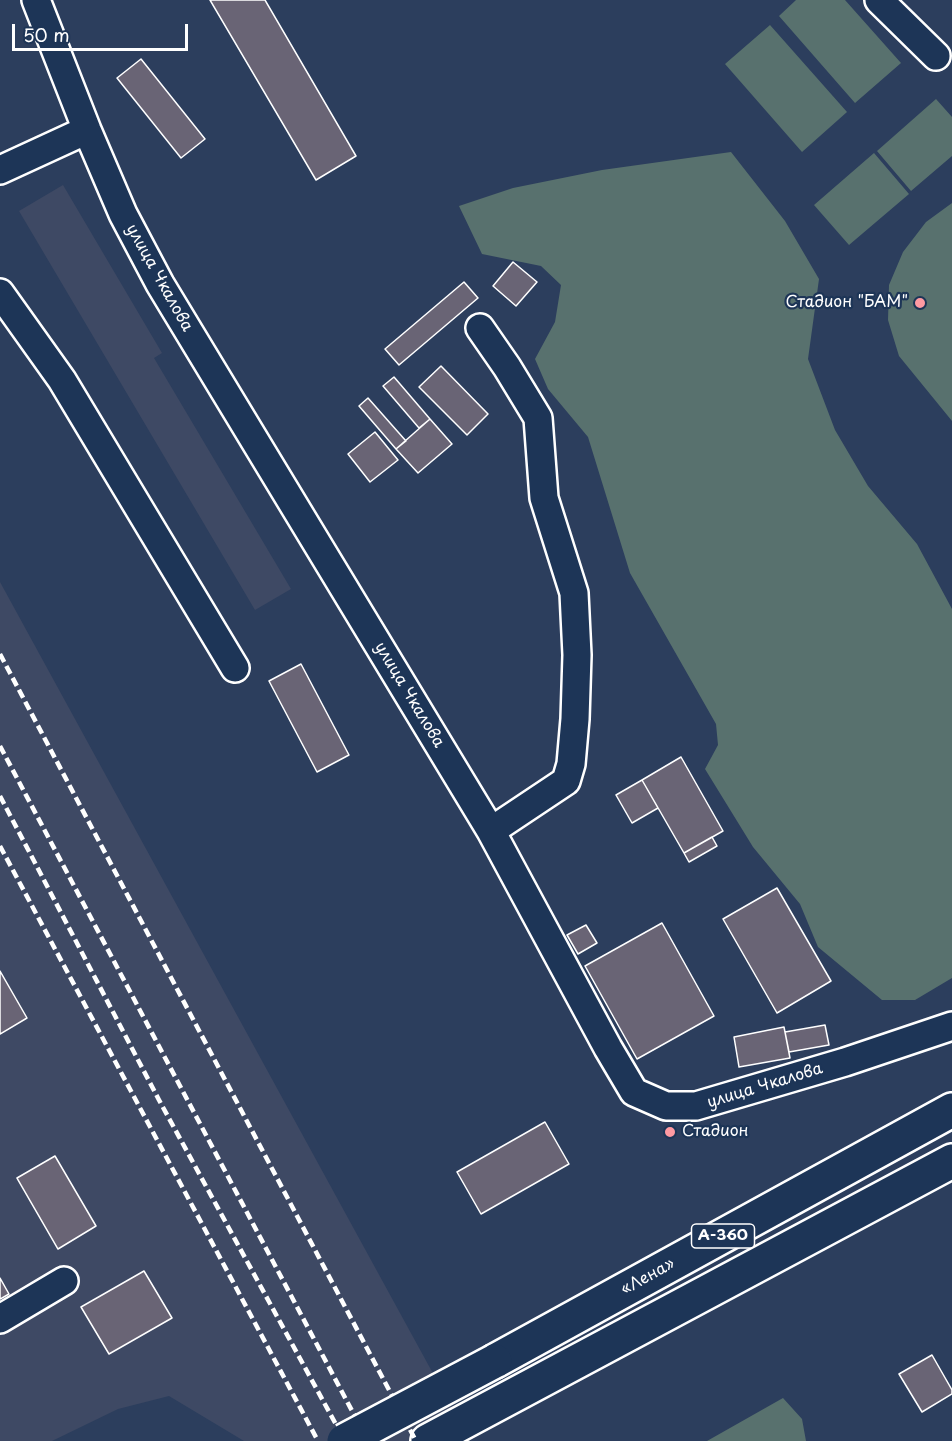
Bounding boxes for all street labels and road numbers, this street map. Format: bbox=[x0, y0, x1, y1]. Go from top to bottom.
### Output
street label: улица Чкалова bbox=[122, 221, 196, 335]
street label: улица Чкалова bbox=[370, 639, 448, 751]
street label: улица Чкалова bbox=[705, 1059, 825, 1113]
road number: А-360 bbox=[692, 1224, 754, 1248]
street label: «Лена» bbox=[618, 1254, 678, 1300]

